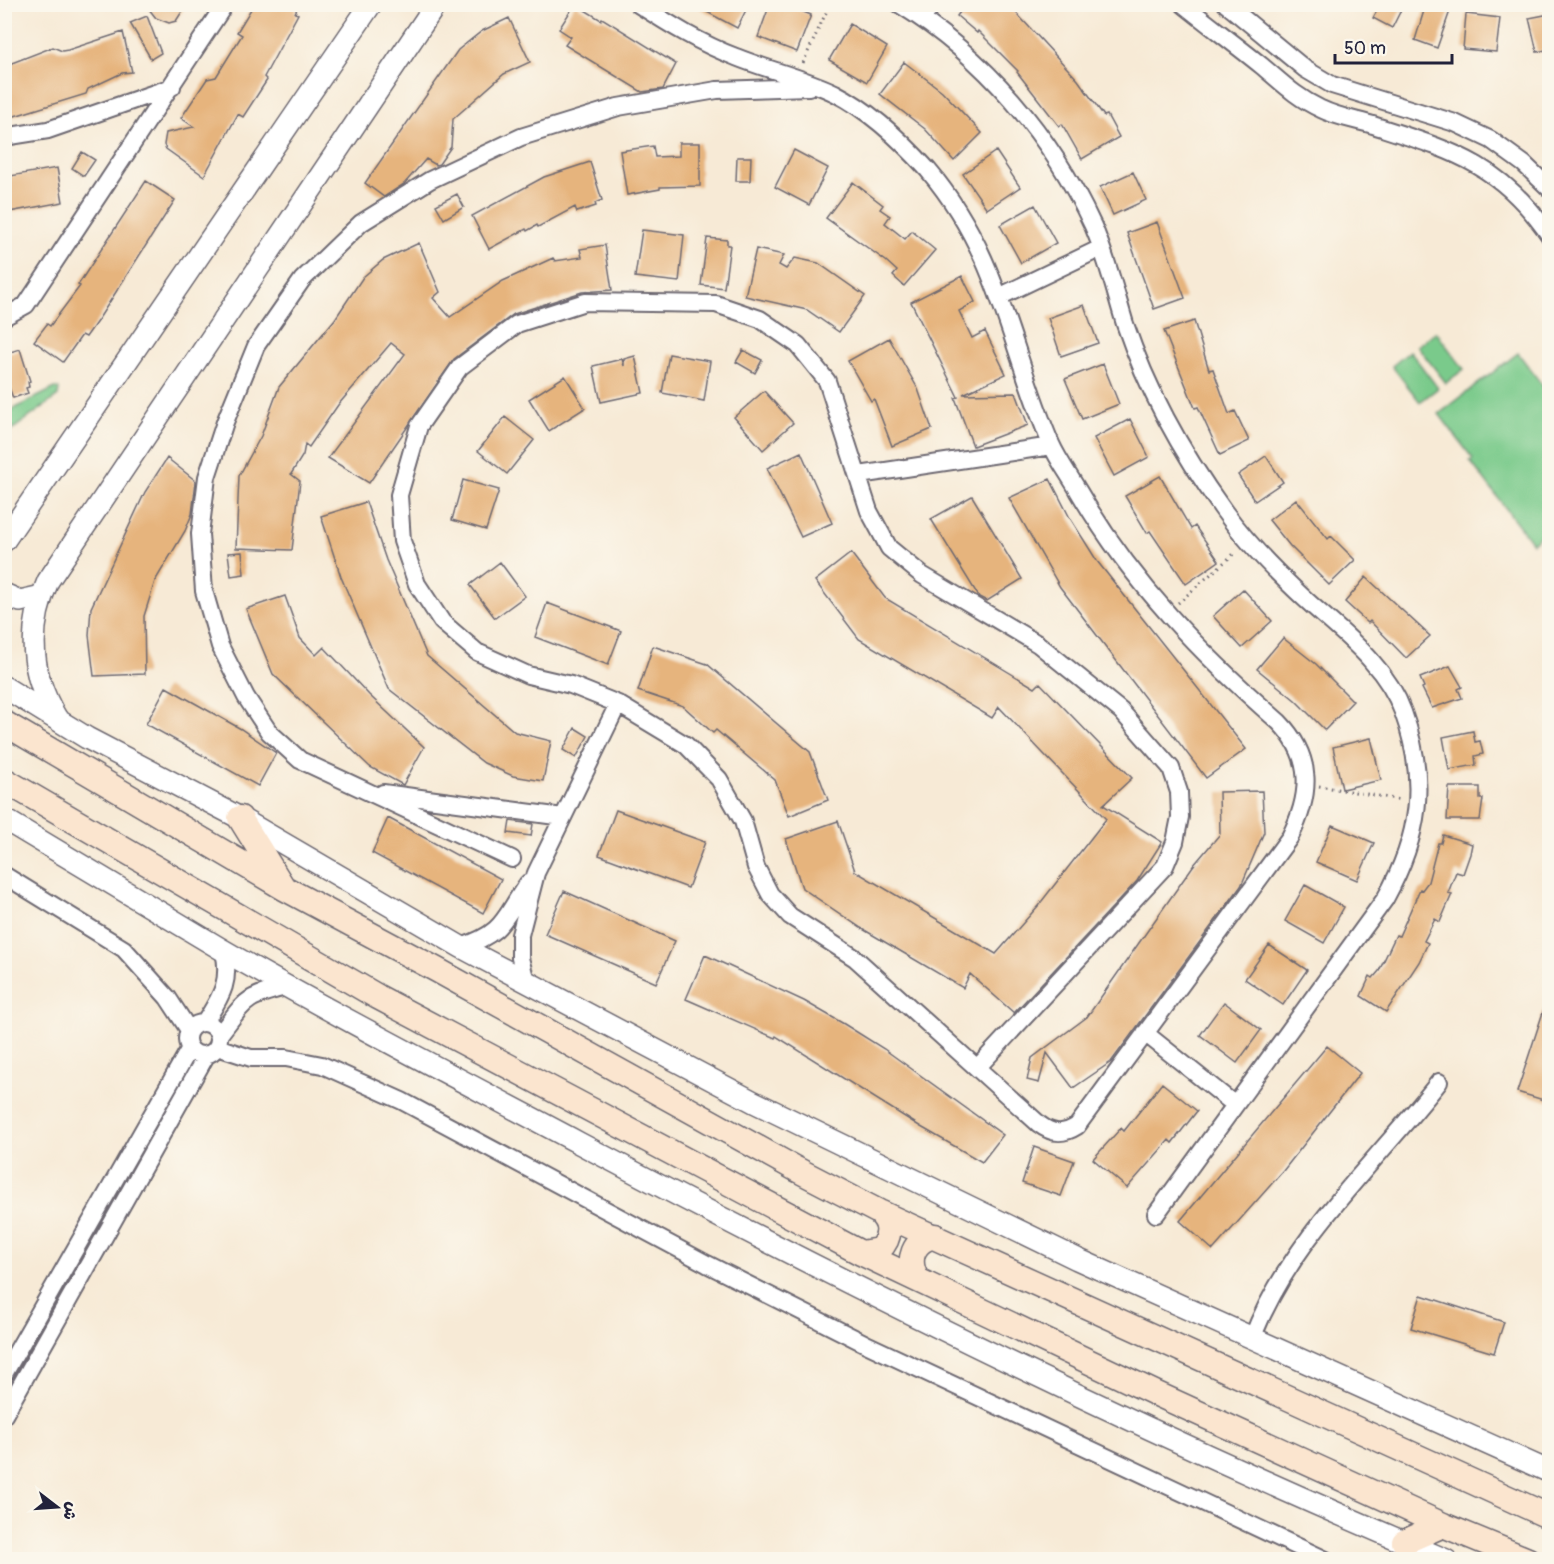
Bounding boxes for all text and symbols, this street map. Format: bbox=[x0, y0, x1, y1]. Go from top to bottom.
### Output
scale bar bbox=[1335, 27, 1452, 65]
text: 50 m bbox=[1344, 37, 1386, 60]
north arrow bbox=[27, 1477, 87, 1537]
text: ش bbox=[58, 1500, 83, 1522]

